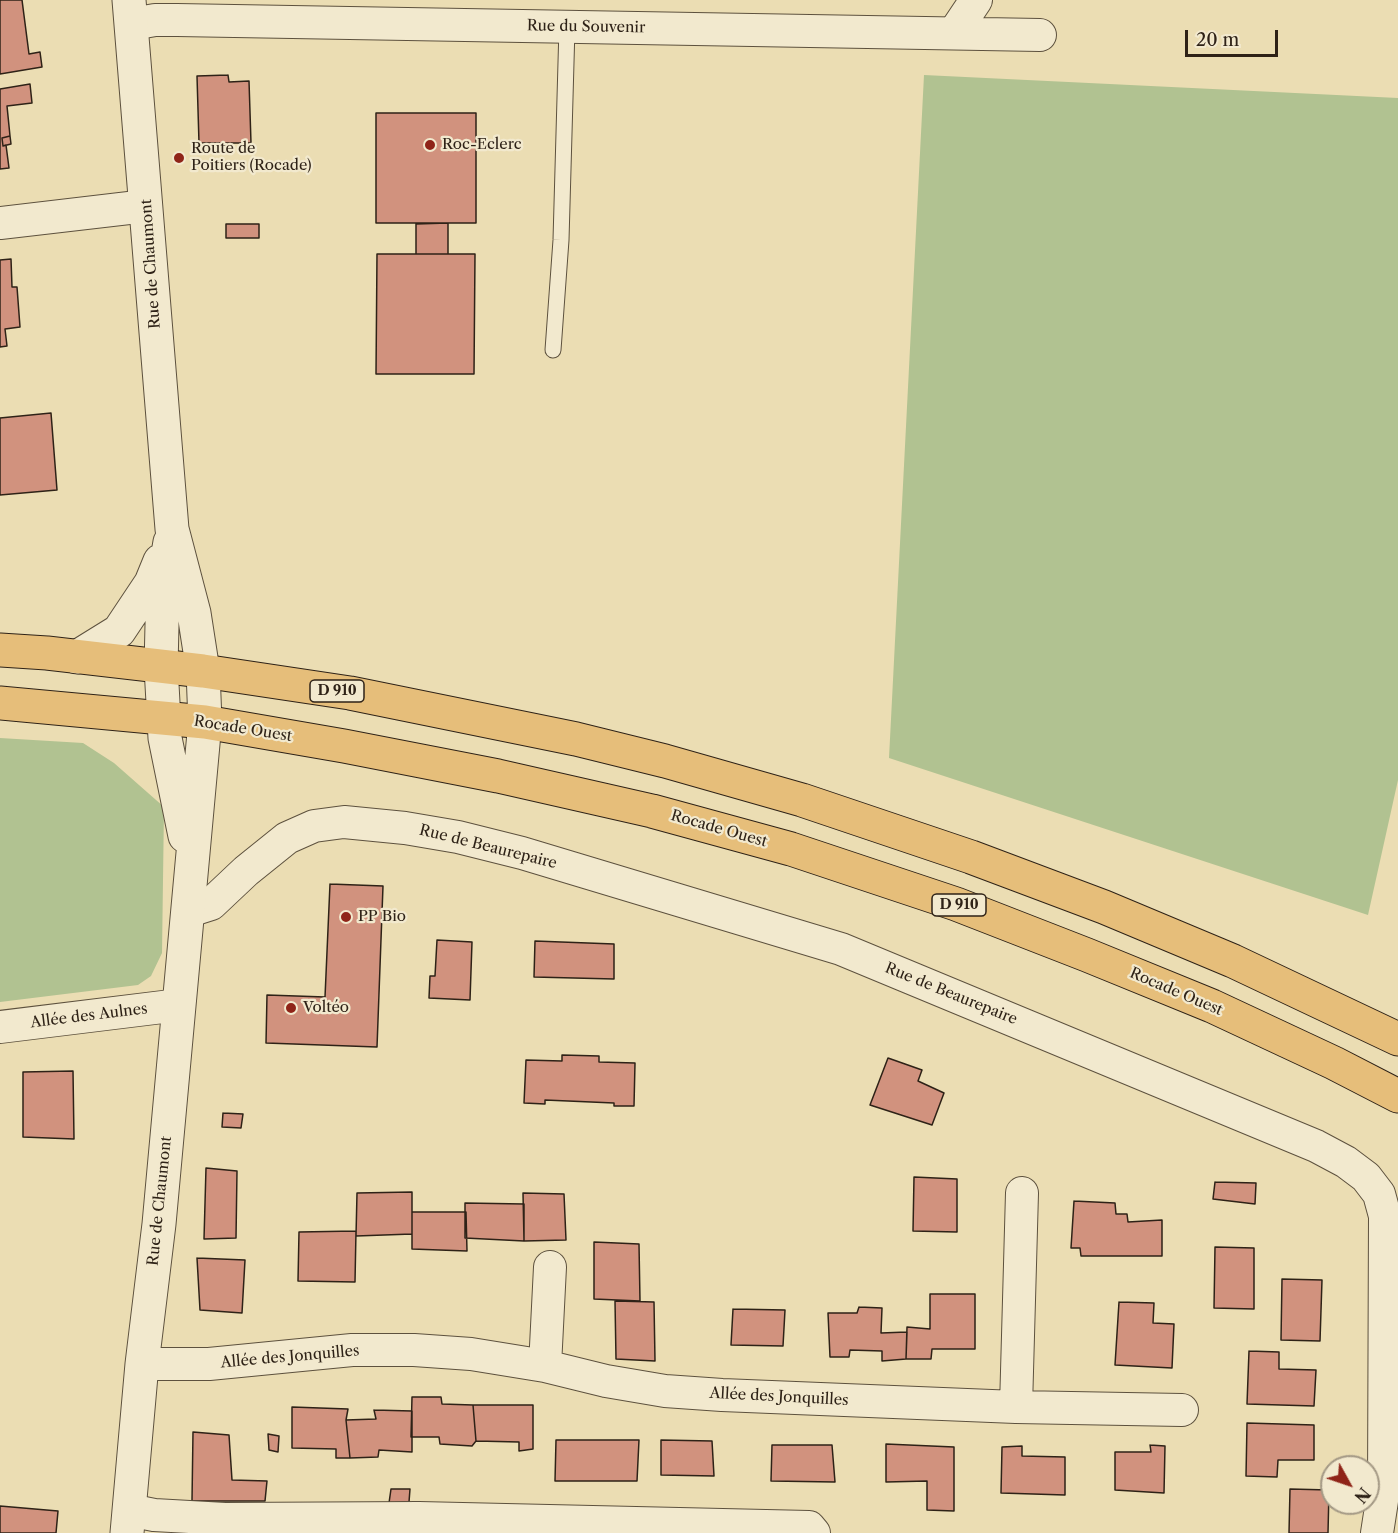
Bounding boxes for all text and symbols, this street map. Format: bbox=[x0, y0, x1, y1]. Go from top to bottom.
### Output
street label: Rue du Souvenir bbox=[527, 17, 645, 37]
scale bar bbox=[1188, 18, 1281, 56]
text: 20 m bbox=[1196, 29, 1239, 51]
place label: Roc-Eclerc bbox=[442, 136, 522, 154]
marker: Roc-Eclerc bbox=[423, 138, 437, 152]
place label: Route de Poitiers (Rocade) bbox=[191, 140, 312, 175]
marker: Route de Poitiers (Rocade) bbox=[172, 151, 186, 165]
street label: Rue de Chaumont bbox=[137, 198, 165, 330]
road number: D 910 bbox=[310, 680, 364, 702]
street label: Rocade Ouest bbox=[193, 712, 293, 746]
street label: Rocade Ouest bbox=[669, 807, 769, 851]
street label: Rue de Beaurepaire bbox=[417, 821, 559, 873]
road number: D 910 bbox=[932, 894, 986, 916]
place label: PP Bio bbox=[358, 908, 406, 926]
marker: PP Bio bbox=[339, 910, 353, 924]
street label: Rue de Beaurepaire bbox=[882, 959, 1020, 1029]
street label: Rocade Ouest bbox=[1127, 964, 1225, 1020]
place label: Voltéo bbox=[303, 999, 349, 1017]
street label: Allée des Aulnes bbox=[29, 1000, 149, 1032]
marker: Voltéo bbox=[284, 1001, 298, 1015]
street label: Rue de Chaumont bbox=[144, 1135, 176, 1267]
street label: Allée des Jonquilles bbox=[220, 1342, 360, 1372]
street label: Allée des Jonquilles bbox=[709, 1384, 849, 1410]
north arrow bbox=[1320, 1455, 1380, 1515]
text: N bbox=[1350, 1484, 1374, 1507]

